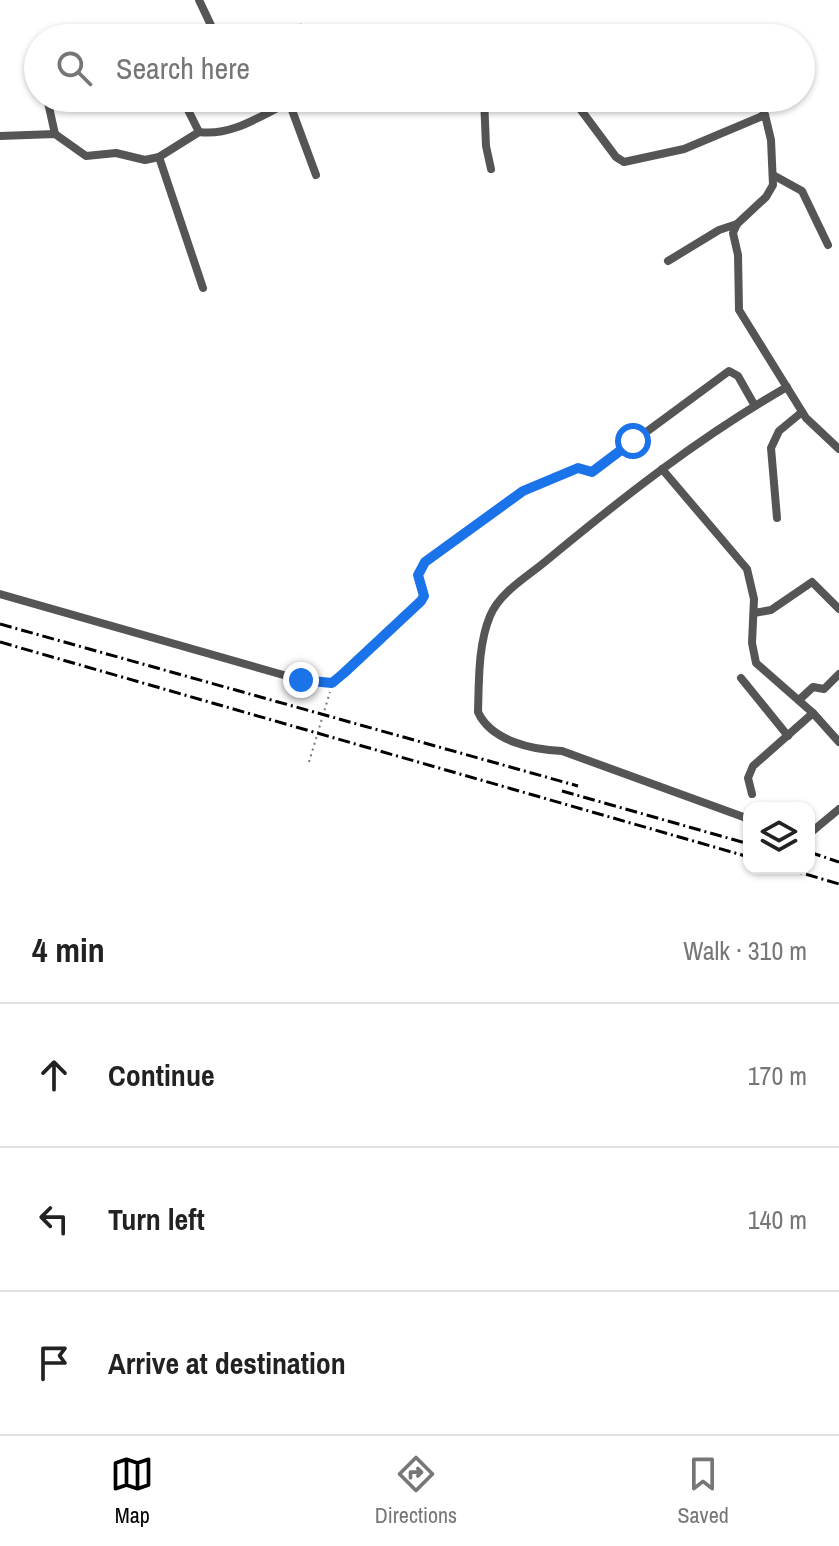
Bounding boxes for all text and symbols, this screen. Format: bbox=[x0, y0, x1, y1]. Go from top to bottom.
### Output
search box bbox=[24, 24, 815, 112]
icon: search bbox=[52, 46, 96, 90]
text: Search here bbox=[116, 48, 250, 88]
route start bbox=[615, 423, 651, 459]
route end bbox=[283, 662, 319, 698]
map controls bbox=[743, 802, 815, 874]
button: layers bbox=[743, 802, 815, 874]
text: 4 min bbox=[32, 927, 105, 973]
text: Walk · 310 m bbox=[683, 933, 807, 968]
icon: ahead bbox=[32, 1053, 76, 1097]
text: Continue bbox=[108, 1055, 215, 1095]
text: 170 m bbox=[748, 1058, 807, 1093]
icon: left bbox=[32, 1197, 76, 1241]
text: Turn left bbox=[108, 1199, 205, 1239]
text: 140 m bbox=[748, 1202, 807, 1237]
icon: arrive bbox=[32, 1341, 76, 1385]
text: Arrive at destination bbox=[108, 1343, 346, 1383]
tab: Map bbox=[110, 1452, 154, 1530]
tab: Directions bbox=[375, 1452, 457, 1530]
tab: Saved bbox=[678, 1452, 729, 1530]

